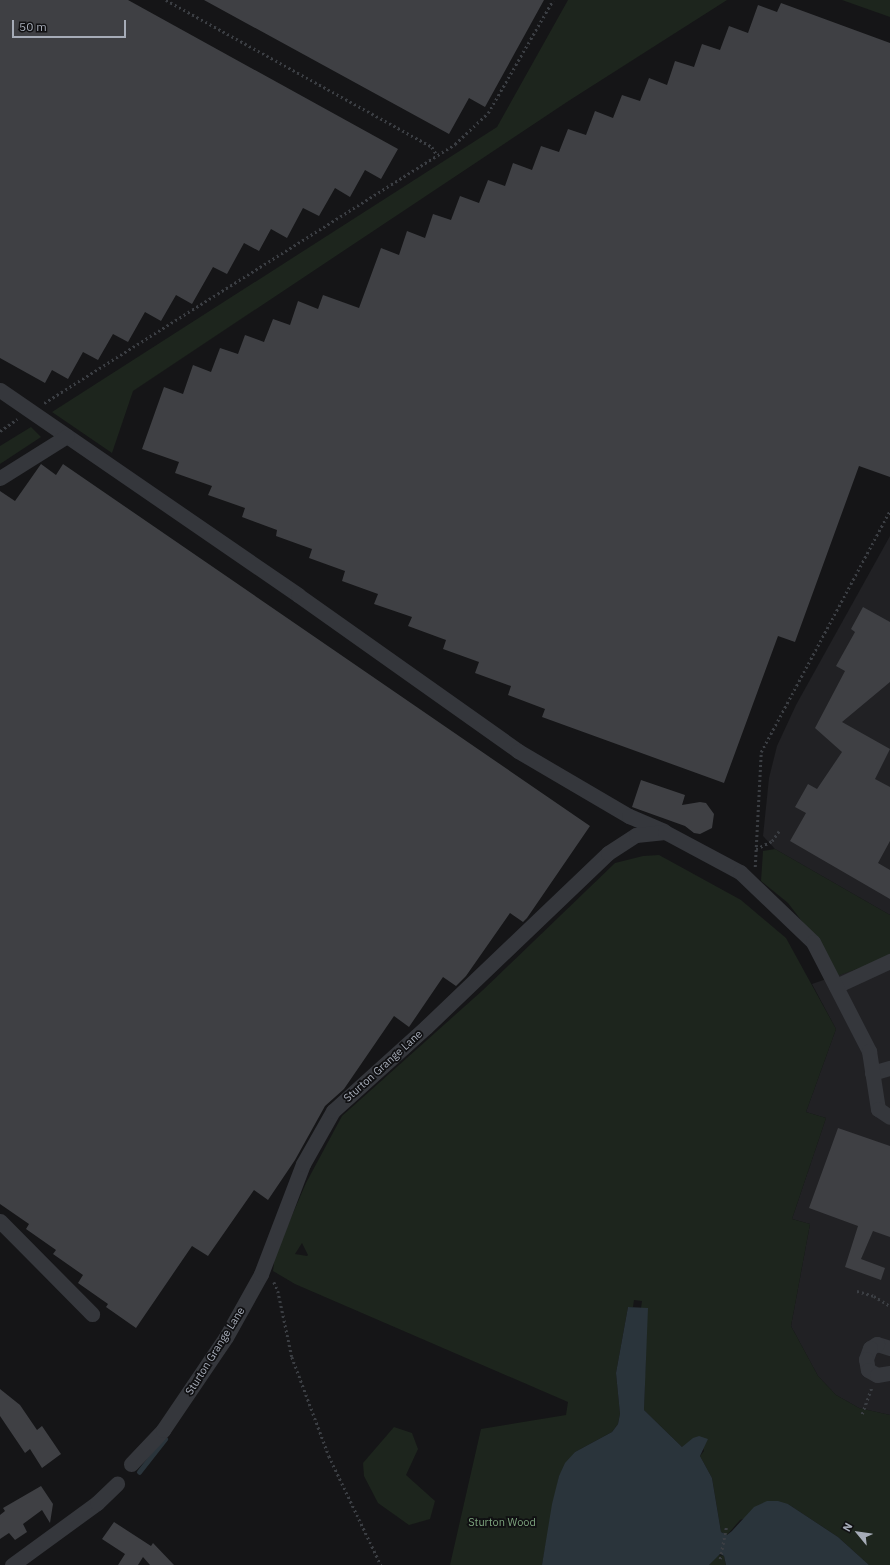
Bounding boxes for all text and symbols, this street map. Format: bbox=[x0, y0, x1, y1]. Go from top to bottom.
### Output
scale bar bbox=[14, 12, 128, 38]
text: 50 m bbox=[19, 19, 47, 34]
street label: Sturton Grange Lane bbox=[341, 1027, 425, 1105]
street label: Sturton Grange Lane bbox=[183, 1305, 247, 1397]
north arrow bbox=[838, 1513, 878, 1553]
park label: Sturton Wood bbox=[468, 1515, 536, 1529]
text: N bbox=[839, 1520, 856, 1534]

